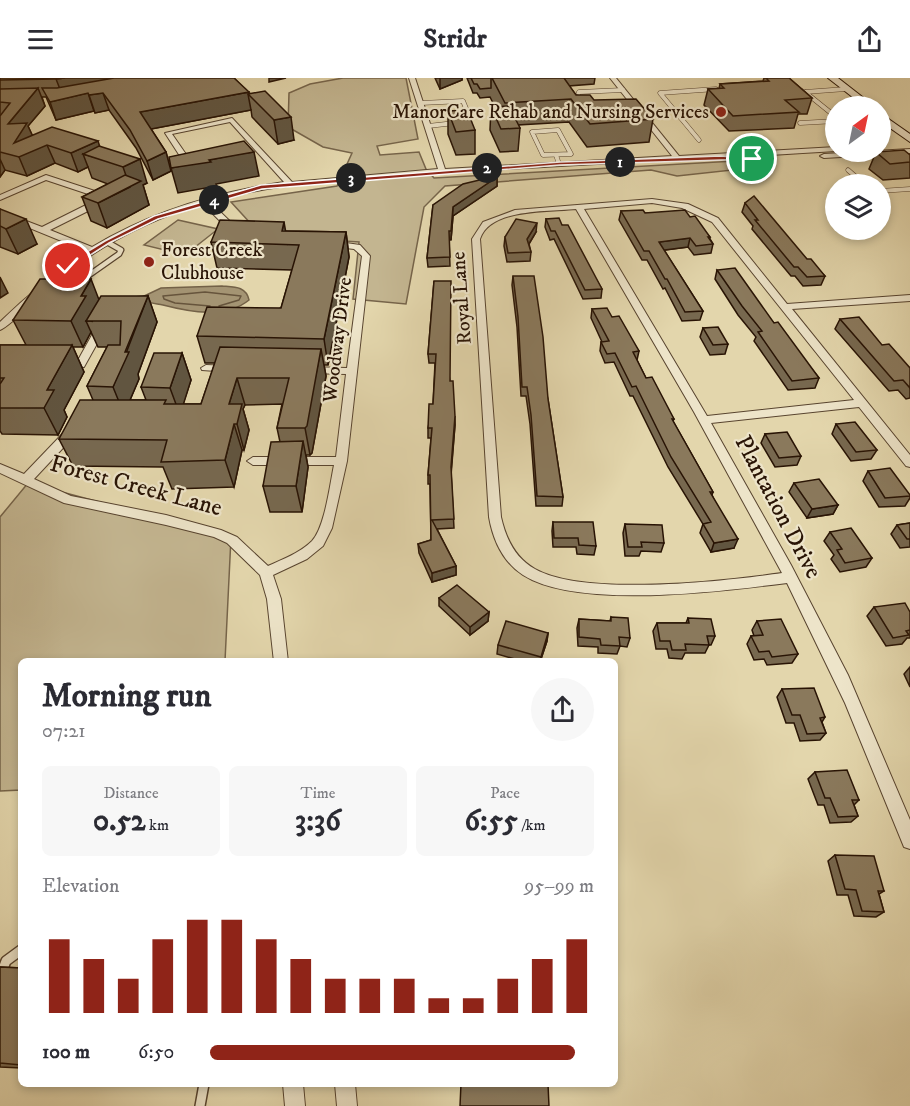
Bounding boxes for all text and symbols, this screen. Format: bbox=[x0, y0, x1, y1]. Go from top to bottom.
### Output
text: Stridr bbox=[423, 22, 487, 56]
icon: menu bbox=[24, 23, 57, 56]
icon: share bbox=[853, 23, 886, 56]
north arrow bbox=[825, 96, 891, 162]
map controls bbox=[825, 96, 891, 240]
place label: ManorCare Rehab and Nursing Services bbox=[392, 100, 709, 125]
marker: ManorCare Rehab and Nursing Services bbox=[714, 105, 728, 119]
pin bbox=[726, 133, 777, 184]
icon: arrive bbox=[735, 142, 768, 175]
pin: 1 bbox=[605, 147, 635, 177]
text: 1 bbox=[617, 152, 623, 172]
pin: 2 bbox=[472, 153, 502, 183]
text: 2 bbox=[483, 158, 491, 178]
pin: 3 bbox=[336, 163, 366, 193]
text: 3 bbox=[348, 168, 354, 188]
button: layers bbox=[825, 174, 891, 240]
pin: 4 bbox=[199, 185, 229, 215]
text: 4 bbox=[209, 190, 219, 210]
place label: Forest Creek Clubhouse bbox=[161, 238, 263, 286]
pin bbox=[42, 240, 93, 291]
icon: check bbox=[51, 249, 84, 282]
street label: Royal Lane bbox=[446, 251, 478, 345]
marker: Forest Creek Clubhouse bbox=[142, 255, 156, 269]
street label: Woodway Drive bbox=[318, 276, 358, 405]
street label: Plantation Drive bbox=[728, 430, 828, 584]
street label: Forest Creek Lane bbox=[47, 449, 225, 523]
text: Morning run bbox=[42, 676, 211, 717]
button: share bbox=[531, 678, 594, 741]
text: 07:21 bbox=[42, 719, 86, 744]
text: Distance bbox=[103, 783, 159, 803]
text: Time bbox=[301, 783, 335, 803]
text: Pace bbox=[490, 783, 520, 803]
text: 0.52 bbox=[93, 803, 146, 840]
text: 3:36 bbox=[295, 803, 341, 840]
text: 6:55 bbox=[465, 803, 518, 840]
text: km bbox=[146, 815, 169, 835]
text: /km bbox=[518, 815, 546, 835]
text: Elevation bbox=[42, 874, 119, 899]
text: 95–99 m bbox=[524, 874, 594, 899]
text: 100 m bbox=[42, 1040, 90, 1065]
text: 6:50 bbox=[138, 1040, 174, 1065]

